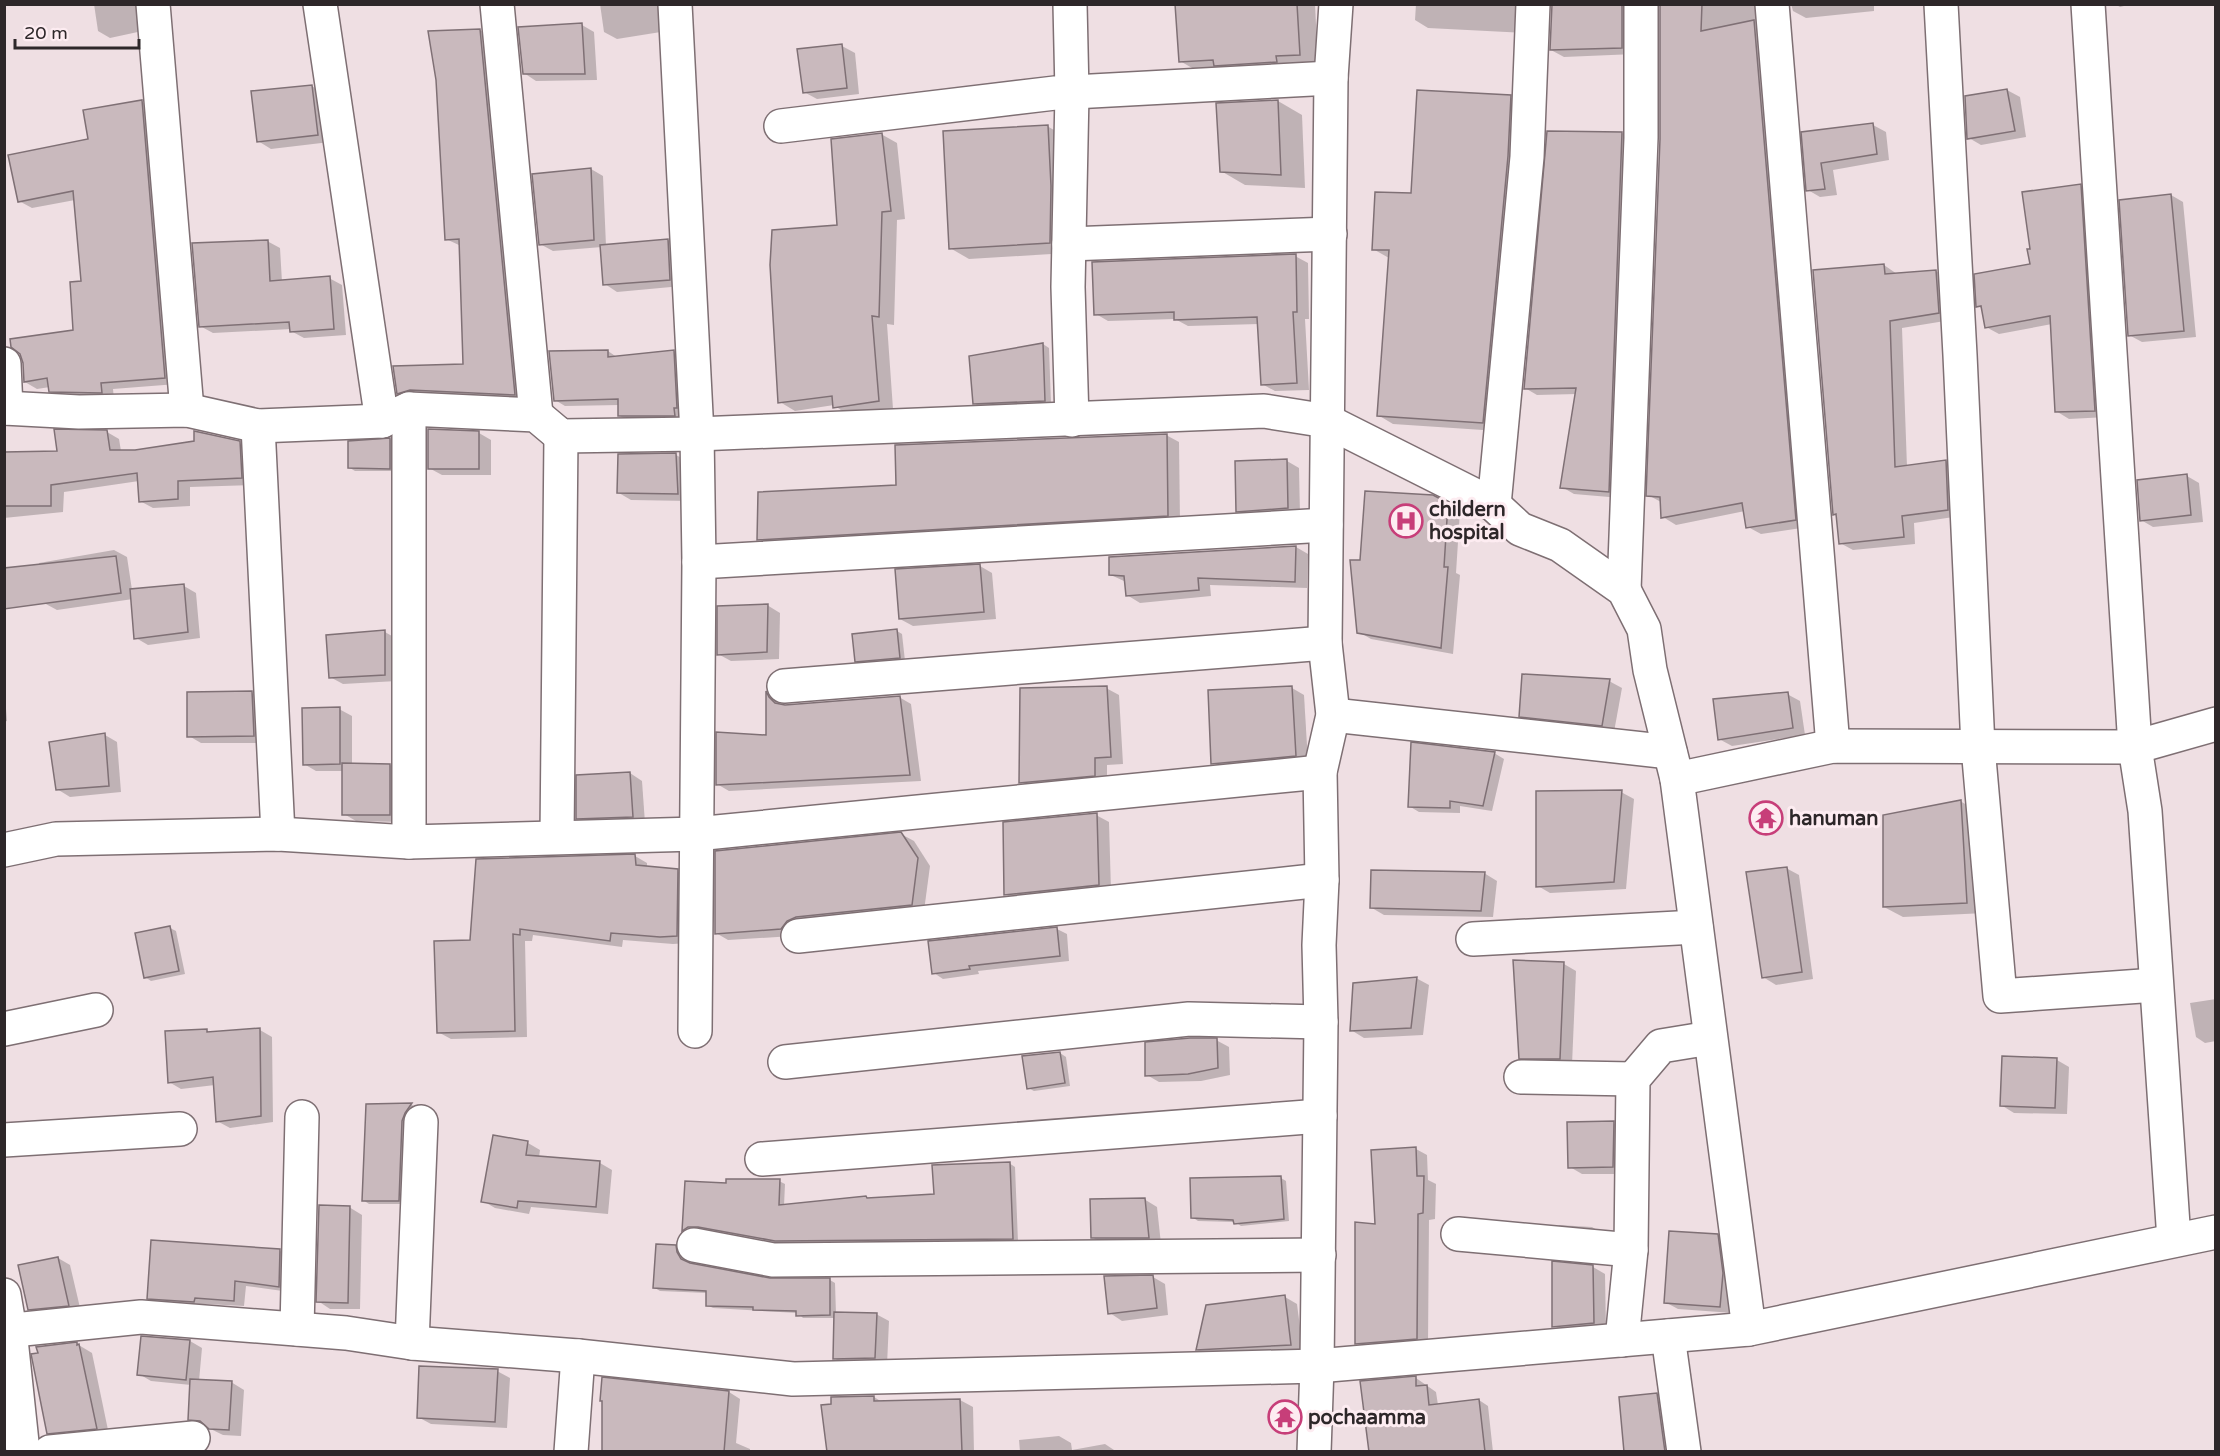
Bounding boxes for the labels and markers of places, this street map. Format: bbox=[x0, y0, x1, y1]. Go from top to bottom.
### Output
place label: childern hospital bbox=[1429, 498, 1506, 545]
hospital icon: childern hospital bbox=[1388, 503, 1424, 539]
temple icon: hanuman bbox=[1748, 800, 1784, 836]
place label: hanuman bbox=[1789, 807, 1878, 831]
temple icon: pochaamma bbox=[1267, 1399, 1303, 1435]
place label: pochaamma bbox=[1308, 1406, 1426, 1430]

